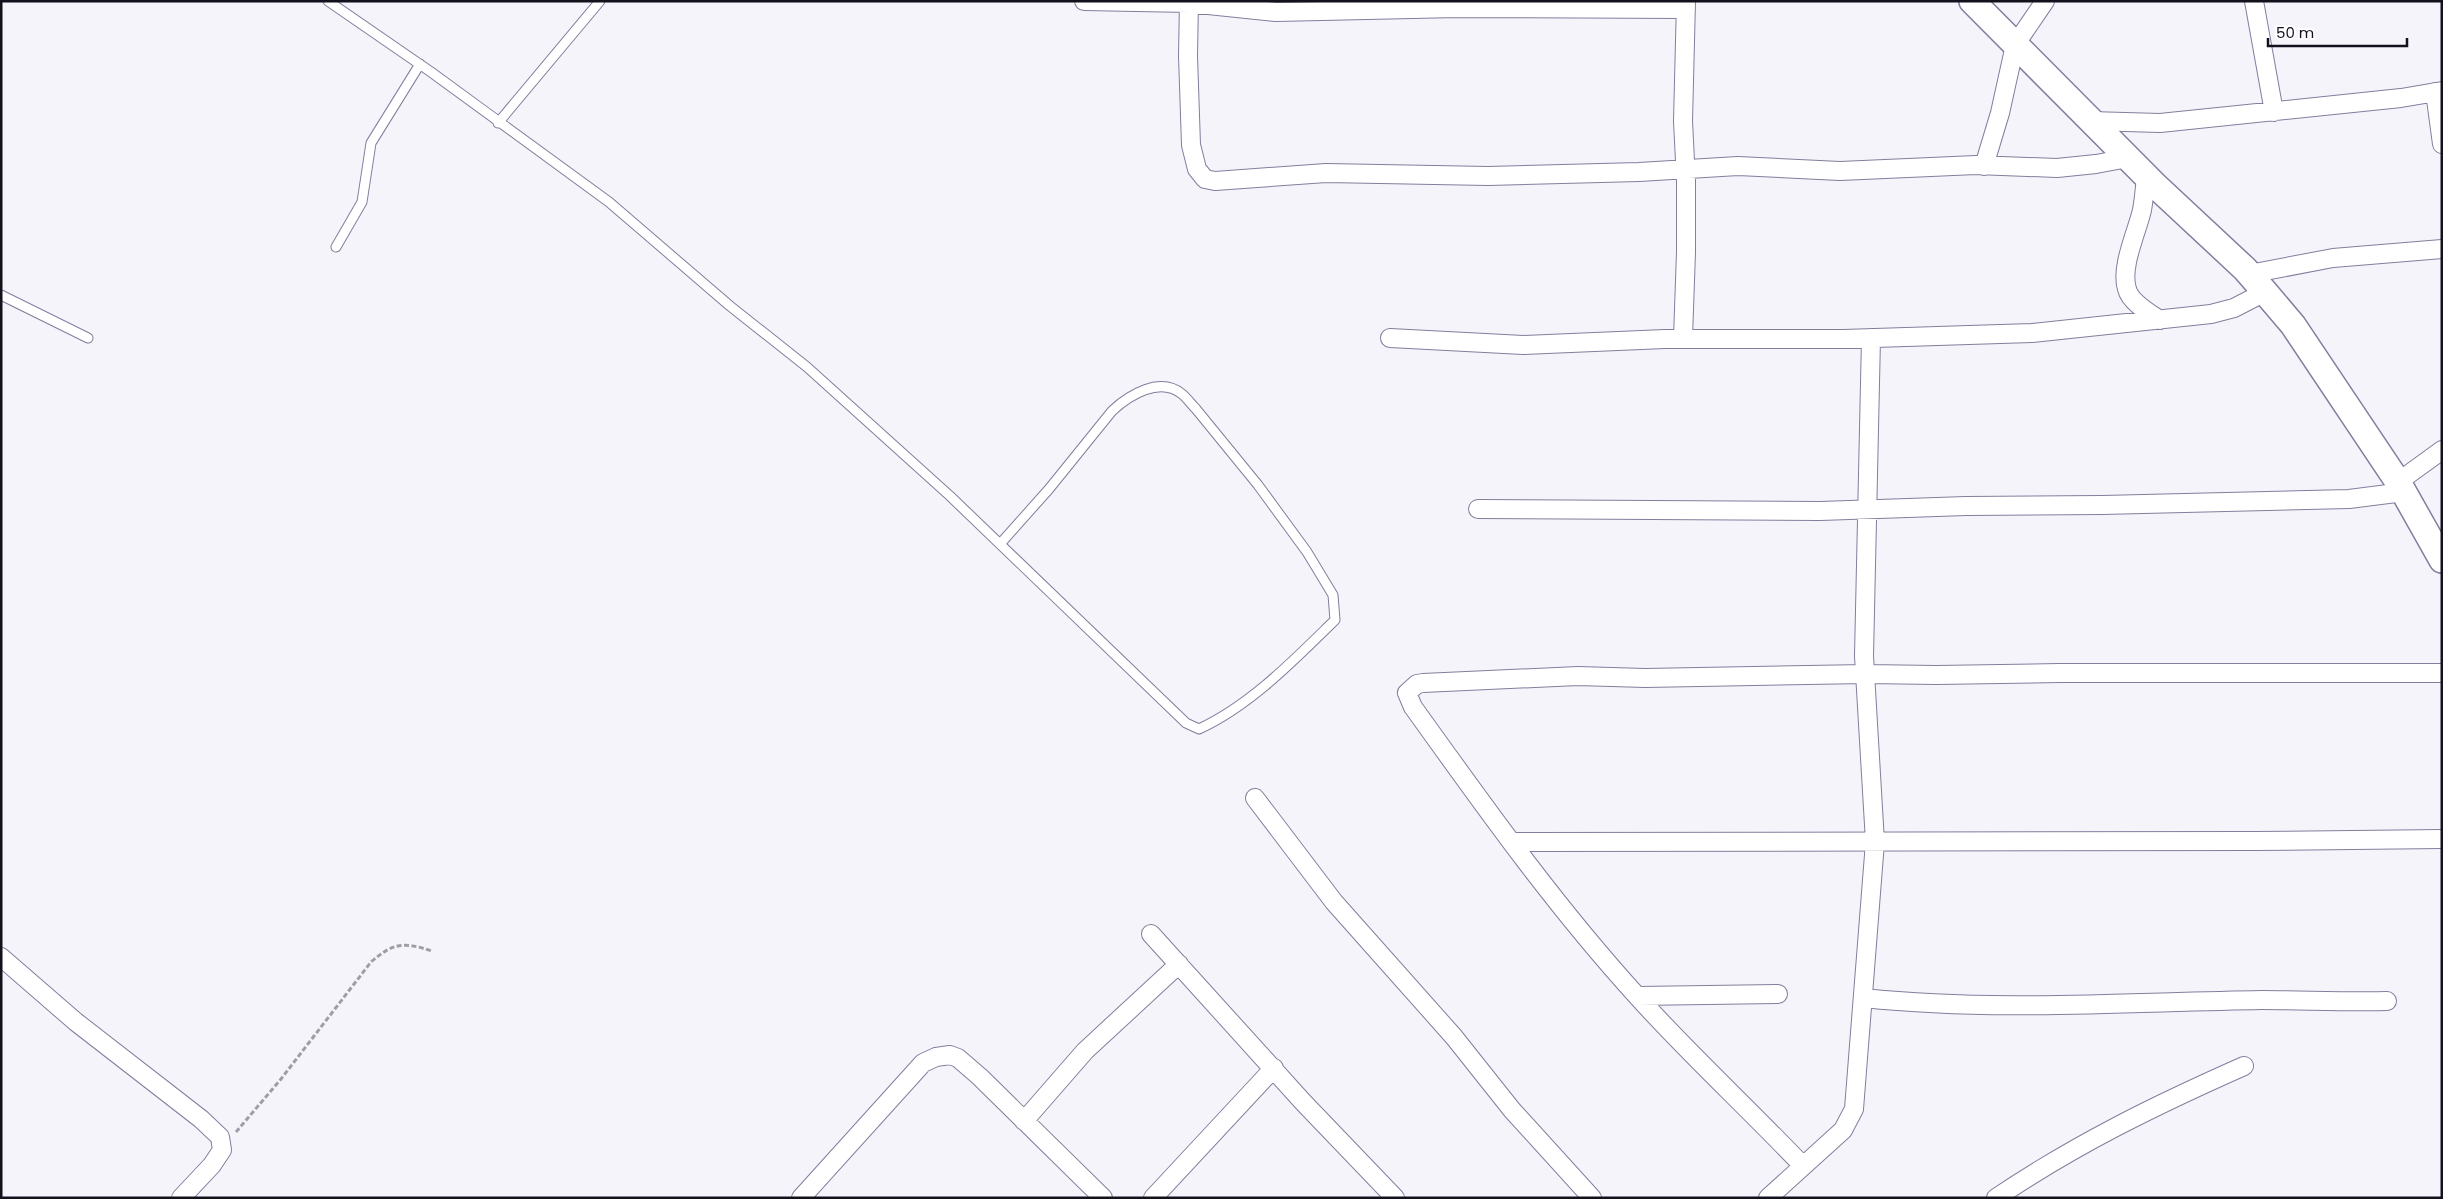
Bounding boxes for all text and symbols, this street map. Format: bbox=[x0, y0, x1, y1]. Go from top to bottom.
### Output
scale bar bbox=[2268, 15, 2407, 47]
text: 50 m bbox=[2276, 22, 2314, 43]

